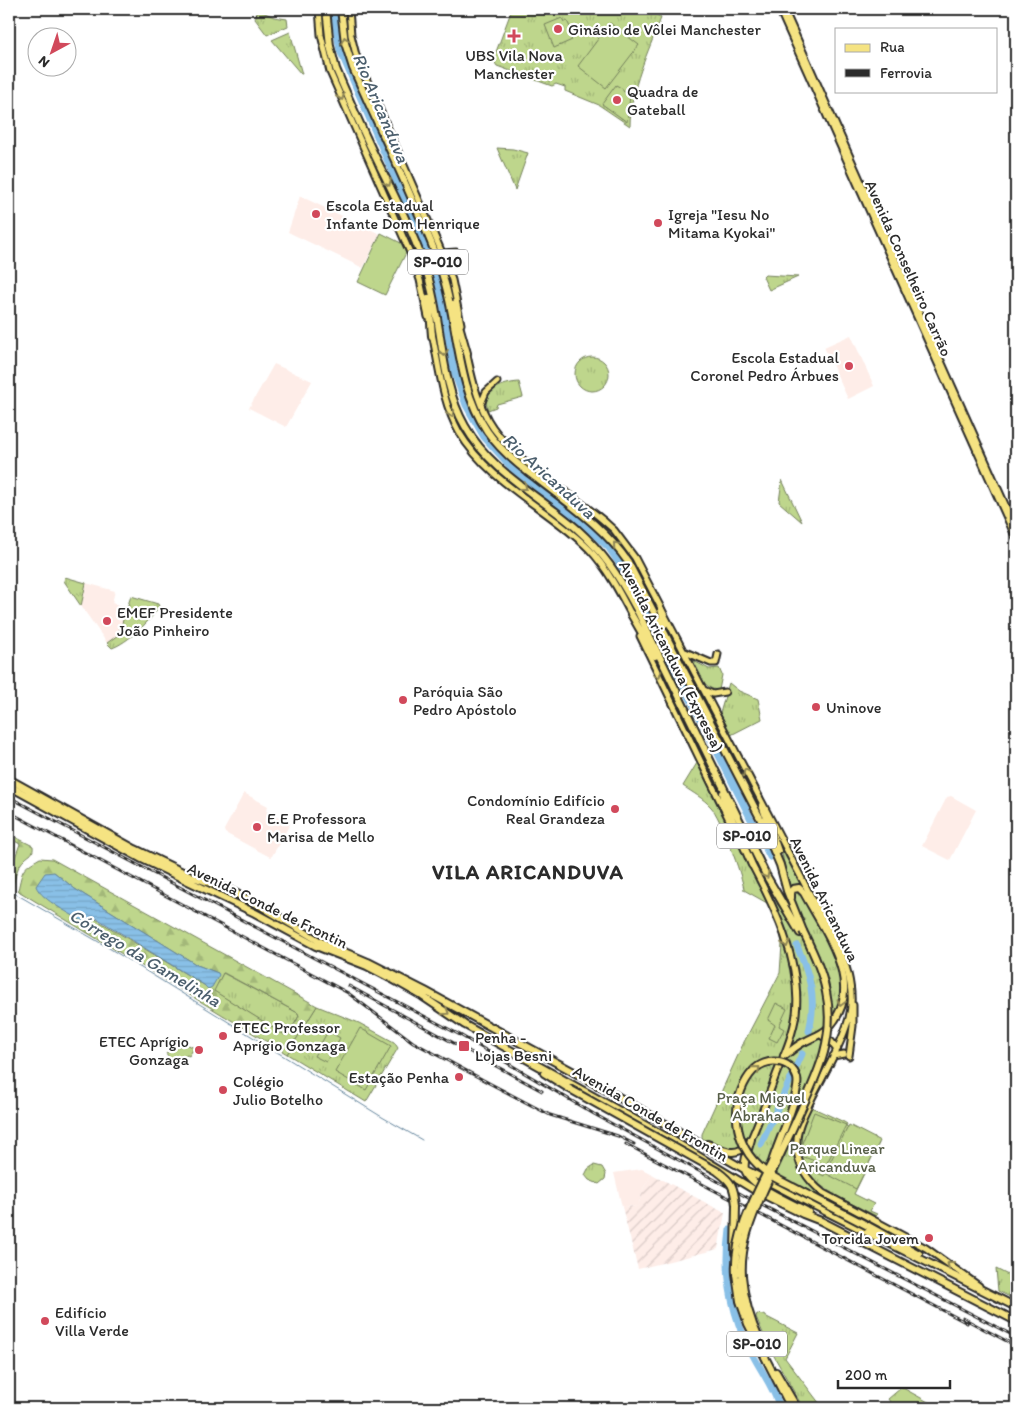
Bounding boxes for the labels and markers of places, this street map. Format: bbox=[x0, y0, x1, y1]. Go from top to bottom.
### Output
place label: Ginásio de Vôlei Manchester bbox=[568, 20, 761, 39]
marker: Ginásio de Vôlei Manchester bbox=[552, 23, 564, 35]
marker: UBS Vila Nova Manchester bbox=[507, 29, 521, 43]
place label: UBS Vila Nova Manchester bbox=[465, 46, 564, 83]
place label: Quadra de Gateball bbox=[627, 82, 698, 119]
marker: Quadra de Gateball bbox=[611, 94, 623, 106]
place label: Escola Estadual Infante Dom Henrique bbox=[326, 196, 480, 233]
place label: Igreja "Iesu No Mitama Kyokai" bbox=[668, 205, 776, 242]
marker: Escola Estadual Infante Dom Henrique bbox=[310, 208, 322, 220]
marker: Igreja "Iesu No Mitama Kyokai" bbox=[652, 217, 664, 229]
place label: Escola Estadual Coronel Pedro Árbues bbox=[690, 348, 839, 385]
marker: Escola Estadual Coronel Pedro Árbues bbox=[843, 360, 855, 372]
place label: EMEF Presidente João Pinheiro bbox=[117, 603, 233, 640]
marker: EMEF Presidente João Pinheiro bbox=[101, 615, 113, 627]
place label: Paróquia São Pedro Apóstolo bbox=[413, 682, 517, 719]
marker: Paróquia São Pedro Apóstolo bbox=[397, 694, 409, 706]
place label: Uninove bbox=[826, 698, 882, 717]
marker: Uninove bbox=[810, 701, 822, 713]
place label: Condomínio Edifício Real Grandeza bbox=[467, 791, 605, 828]
marker: Condomínio Edifício Real Grandeza bbox=[609, 803, 621, 815]
place label: E.E Professora Marisa de Mello bbox=[267, 809, 375, 846]
marker: E.E Professora Marisa de Mello bbox=[251, 821, 263, 833]
place label: ETEC Professor Aprígio Gonzaga bbox=[233, 1018, 346, 1055]
place label: Penha - Lojas Besni bbox=[475, 1028, 552, 1065]
marker: ETEC Professor Aprígio Gonzaga bbox=[217, 1030, 229, 1042]
place label: ETEC Aprígio Gonzaga bbox=[99, 1032, 190, 1069]
marker: Penha - Lojas Besni bbox=[457, 1039, 471, 1053]
marker: ETEC Aprígio Gonzaga bbox=[193, 1044, 205, 1056]
place label: Estação Penha bbox=[349, 1068, 450, 1087]
marker: Estação Penha bbox=[453, 1071, 465, 1083]
place label: Colégio Julio Botelho bbox=[233, 1072, 323, 1109]
marker: Colégio Julio Botelho bbox=[217, 1084, 229, 1096]
place label: Torcida Jovem bbox=[821, 1229, 919, 1248]
marker: Torcida Jovem bbox=[923, 1232, 935, 1244]
place label: Edifício Villa Verde bbox=[55, 1303, 129, 1340]
marker: Edifício Villa Verde bbox=[39, 1315, 51, 1327]

